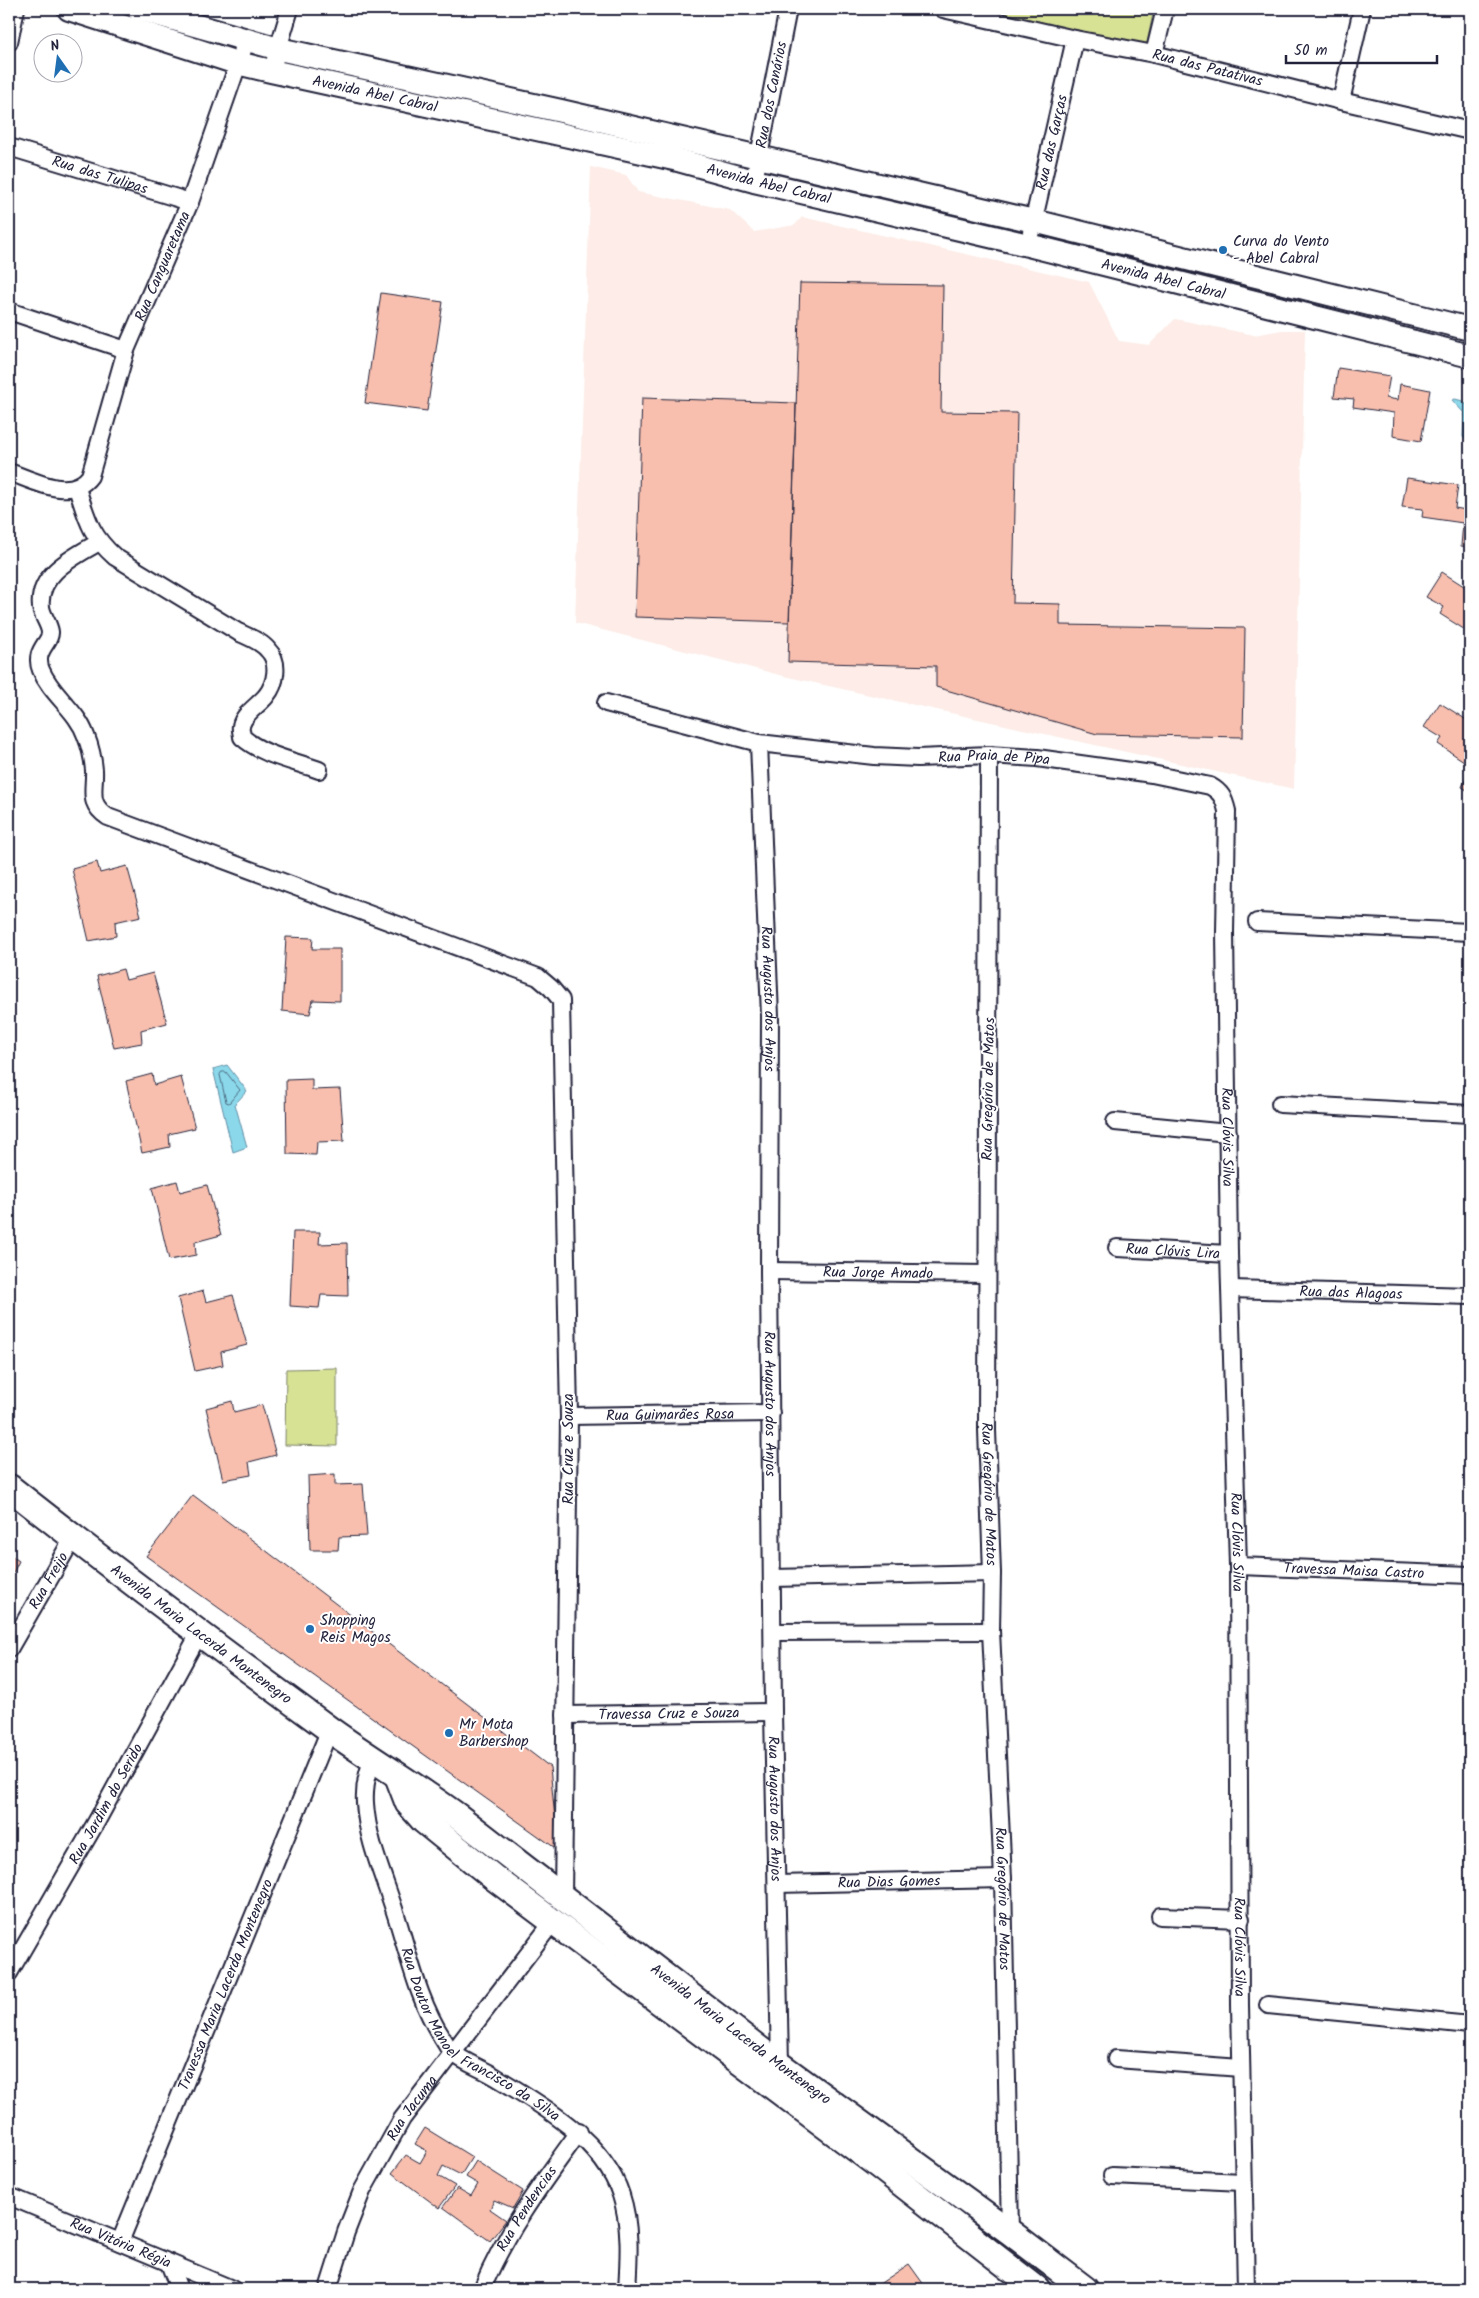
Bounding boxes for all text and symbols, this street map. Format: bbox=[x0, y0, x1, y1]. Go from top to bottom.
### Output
north arrow bbox=[32, 32, 82, 82]
scale bar bbox=[1286, 32, 1438, 64]
text: N bbox=[48, 35, 62, 58]
street label: Rua dos Canários bbox=[750, 39, 794, 150]
text: 50 m bbox=[1294, 39, 1328, 63]
street label: Rua das Patativas bbox=[1149, 43, 1266, 94]
street label: Avenida Abel Cabral bbox=[310, 69, 440, 120]
street label: Rua das Garças bbox=[1030, 92, 1075, 193]
street label: Rua das Tulipas bbox=[49, 150, 151, 202]
street label: Avenida Abel Cabral bbox=[704, 158, 834, 212]
street label: Rua Canguaretama bbox=[129, 208, 198, 325]
place label: Curva do Vento - Abel Cabral bbox=[1233, 230, 1329, 271]
marker: Curva do Vento - Abel Cabral bbox=[1217, 244, 1229, 256]
street label: Avenida Abel Cabral bbox=[1099, 253, 1228, 307]
street label: Rua Praia de Pipa bbox=[938, 744, 1051, 773]
street label: Rua Augusto dos Anjos bbox=[753, 926, 781, 1072]
street label: Rua Gregório de Matos bbox=[976, 1017, 1002, 1161]
street label: Rua Clóvis Silva bbox=[1214, 1087, 1239, 1187]
street label: Rua Clóvis Lira bbox=[1125, 1237, 1221, 1267]
street label: Rua Jorge Amado bbox=[823, 1261, 933, 1286]
street label: Rua das Alagoas bbox=[1299, 1280, 1403, 1307]
street label: Rua Augusto dos Anjos bbox=[757, 1331, 782, 1477]
street label: Rua Cruz e Souza bbox=[557, 1393, 581, 1505]
street label: Rua Guimarães Rosa bbox=[606, 1403, 734, 1428]
street label: Rua Gregório de Matos bbox=[974, 1422, 1003, 1567]
street label: Rua Clóvis Silva bbox=[1223, 1492, 1249, 1592]
street label: Rua Freijo bbox=[23, 1548, 76, 1614]
street label: Travessa Maisa Castro bbox=[1283, 1557, 1425, 1586]
street label: Avenida Maria Lacerda Montenegro bbox=[105, 1559, 297, 1711]
place label: Shopping Reis Magos bbox=[320, 1609, 391, 1650]
marker: Shopping Reis Magos bbox=[304, 1623, 316, 1635]
street label: Travessa Cruz e Souza bbox=[598, 1701, 740, 1728]
place label: Mr Mota Barbershop bbox=[459, 1713, 529, 1754]
marker: Mr Mota Barbershop bbox=[443, 1727, 455, 1739]
street label: Rua Augusto dos Anjos bbox=[760, 1736, 787, 1882]
street label: Rua Jardim do Serido bbox=[63, 1739, 150, 1869]
street label: Rua Gregório de Matos bbox=[987, 1826, 1016, 1971]
street label: Rua Dias Gomes bbox=[837, 1869, 941, 1896]
street label: Travessa Maria Lacerda Montenegro bbox=[172, 1876, 280, 2095]
street label: Rua Clóvis Silva bbox=[1227, 1897, 1251, 1997]
street label: Rua Doutor Manoel Francisco da Silva bbox=[393, 1945, 565, 2128]
street label: Avenida Maria Lacerda Montenegro bbox=[645, 1958, 836, 2112]
street label: Rua Jacuma bbox=[381, 2070, 444, 2146]
street label: Rua Pendencias bbox=[491, 2161, 564, 2256]
street label: Rua Vitória Régia bbox=[66, 2212, 175, 2275]

